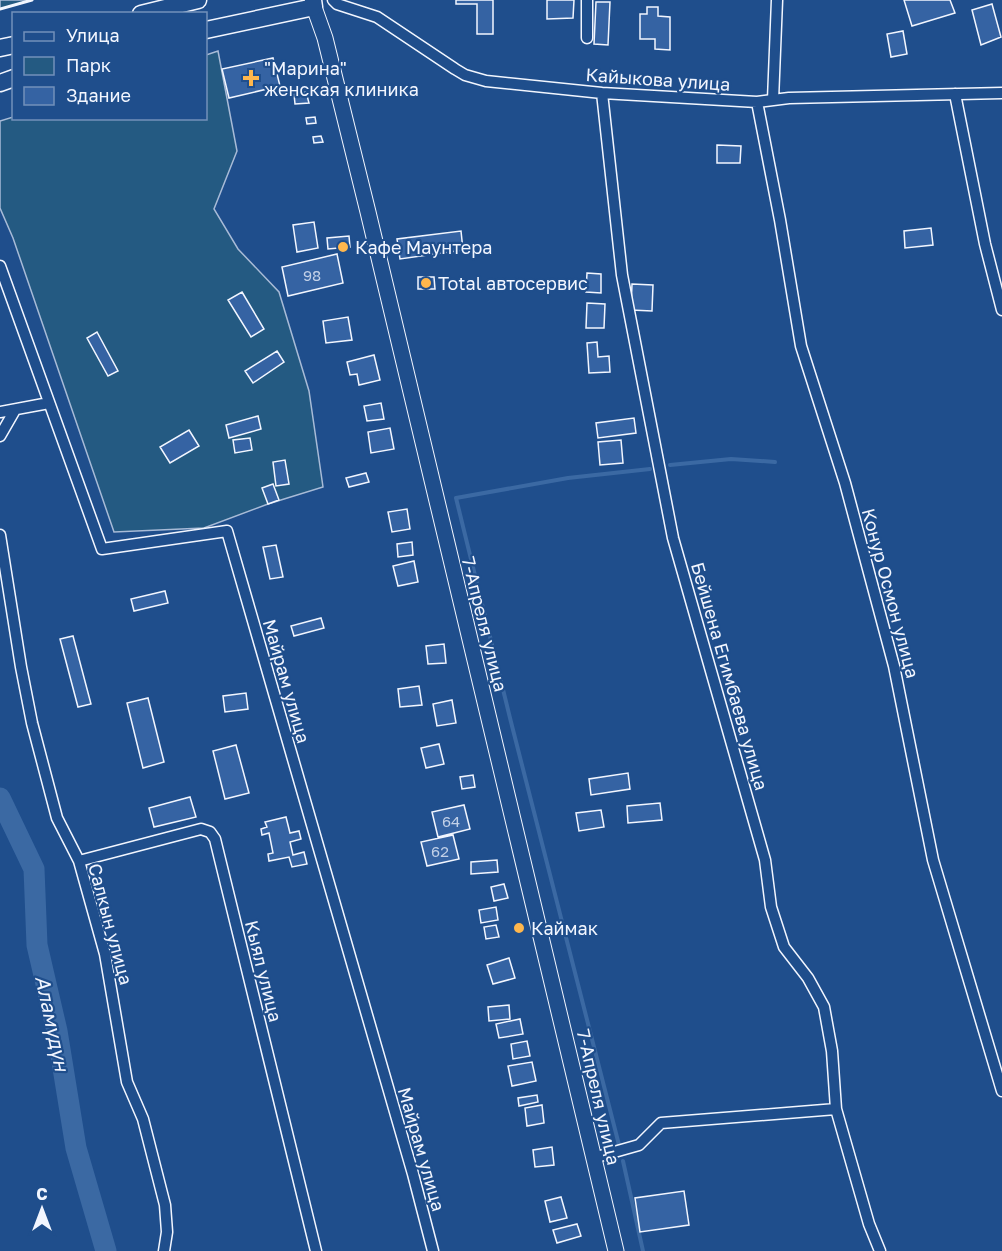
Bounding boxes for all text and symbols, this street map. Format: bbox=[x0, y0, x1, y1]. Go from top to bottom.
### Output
legend bbox=[12, 12, 207, 120]
text: Улица bbox=[66, 24, 120, 46]
text: Парк bbox=[66, 54, 111, 76]
place label: "Марина" женская клиника bbox=[264, 57, 419, 100]
street label: Кайыкова улица bbox=[585, 63, 731, 95]
marker: "Марина" женская клиника bbox=[242, 69, 260, 87]
text: Здание bbox=[66, 84, 131, 106]
place label: Кафе Маунтера bbox=[355, 236, 493, 258]
marker: Кафе Маунтера bbox=[336, 240, 350, 254]
house number: 98 bbox=[303, 266, 321, 284]
place label: Total автосервис bbox=[438, 272, 588, 294]
marker: Total автосервис bbox=[419, 276, 433, 290]
street label: Конур Осмон улица bbox=[858, 506, 924, 680]
street label: 7-Апреля улица bbox=[458, 554, 512, 694]
street label: Бейшена Егимбаева улица bbox=[687, 559, 773, 793]
street label: Майрам улица bbox=[259, 616, 315, 746]
house number: 64 bbox=[442, 812, 460, 830]
house number: 62 bbox=[431, 842, 449, 860]
street label: Салкын улица bbox=[84, 861, 138, 987]
place label: Каймак bbox=[531, 917, 598, 939]
street label: Кыял улица bbox=[241, 918, 287, 1024]
marker: Каймак bbox=[512, 921, 526, 935]
water label: Аламүдүн bbox=[30, 973, 75, 1075]
street label: 7-Апреля улица bbox=[573, 1027, 625, 1167]
street label: Майрам улица bbox=[394, 1084, 450, 1214]
north arrow bbox=[12, 1179, 72, 1239]
text: С bbox=[36, 1184, 48, 1204]

